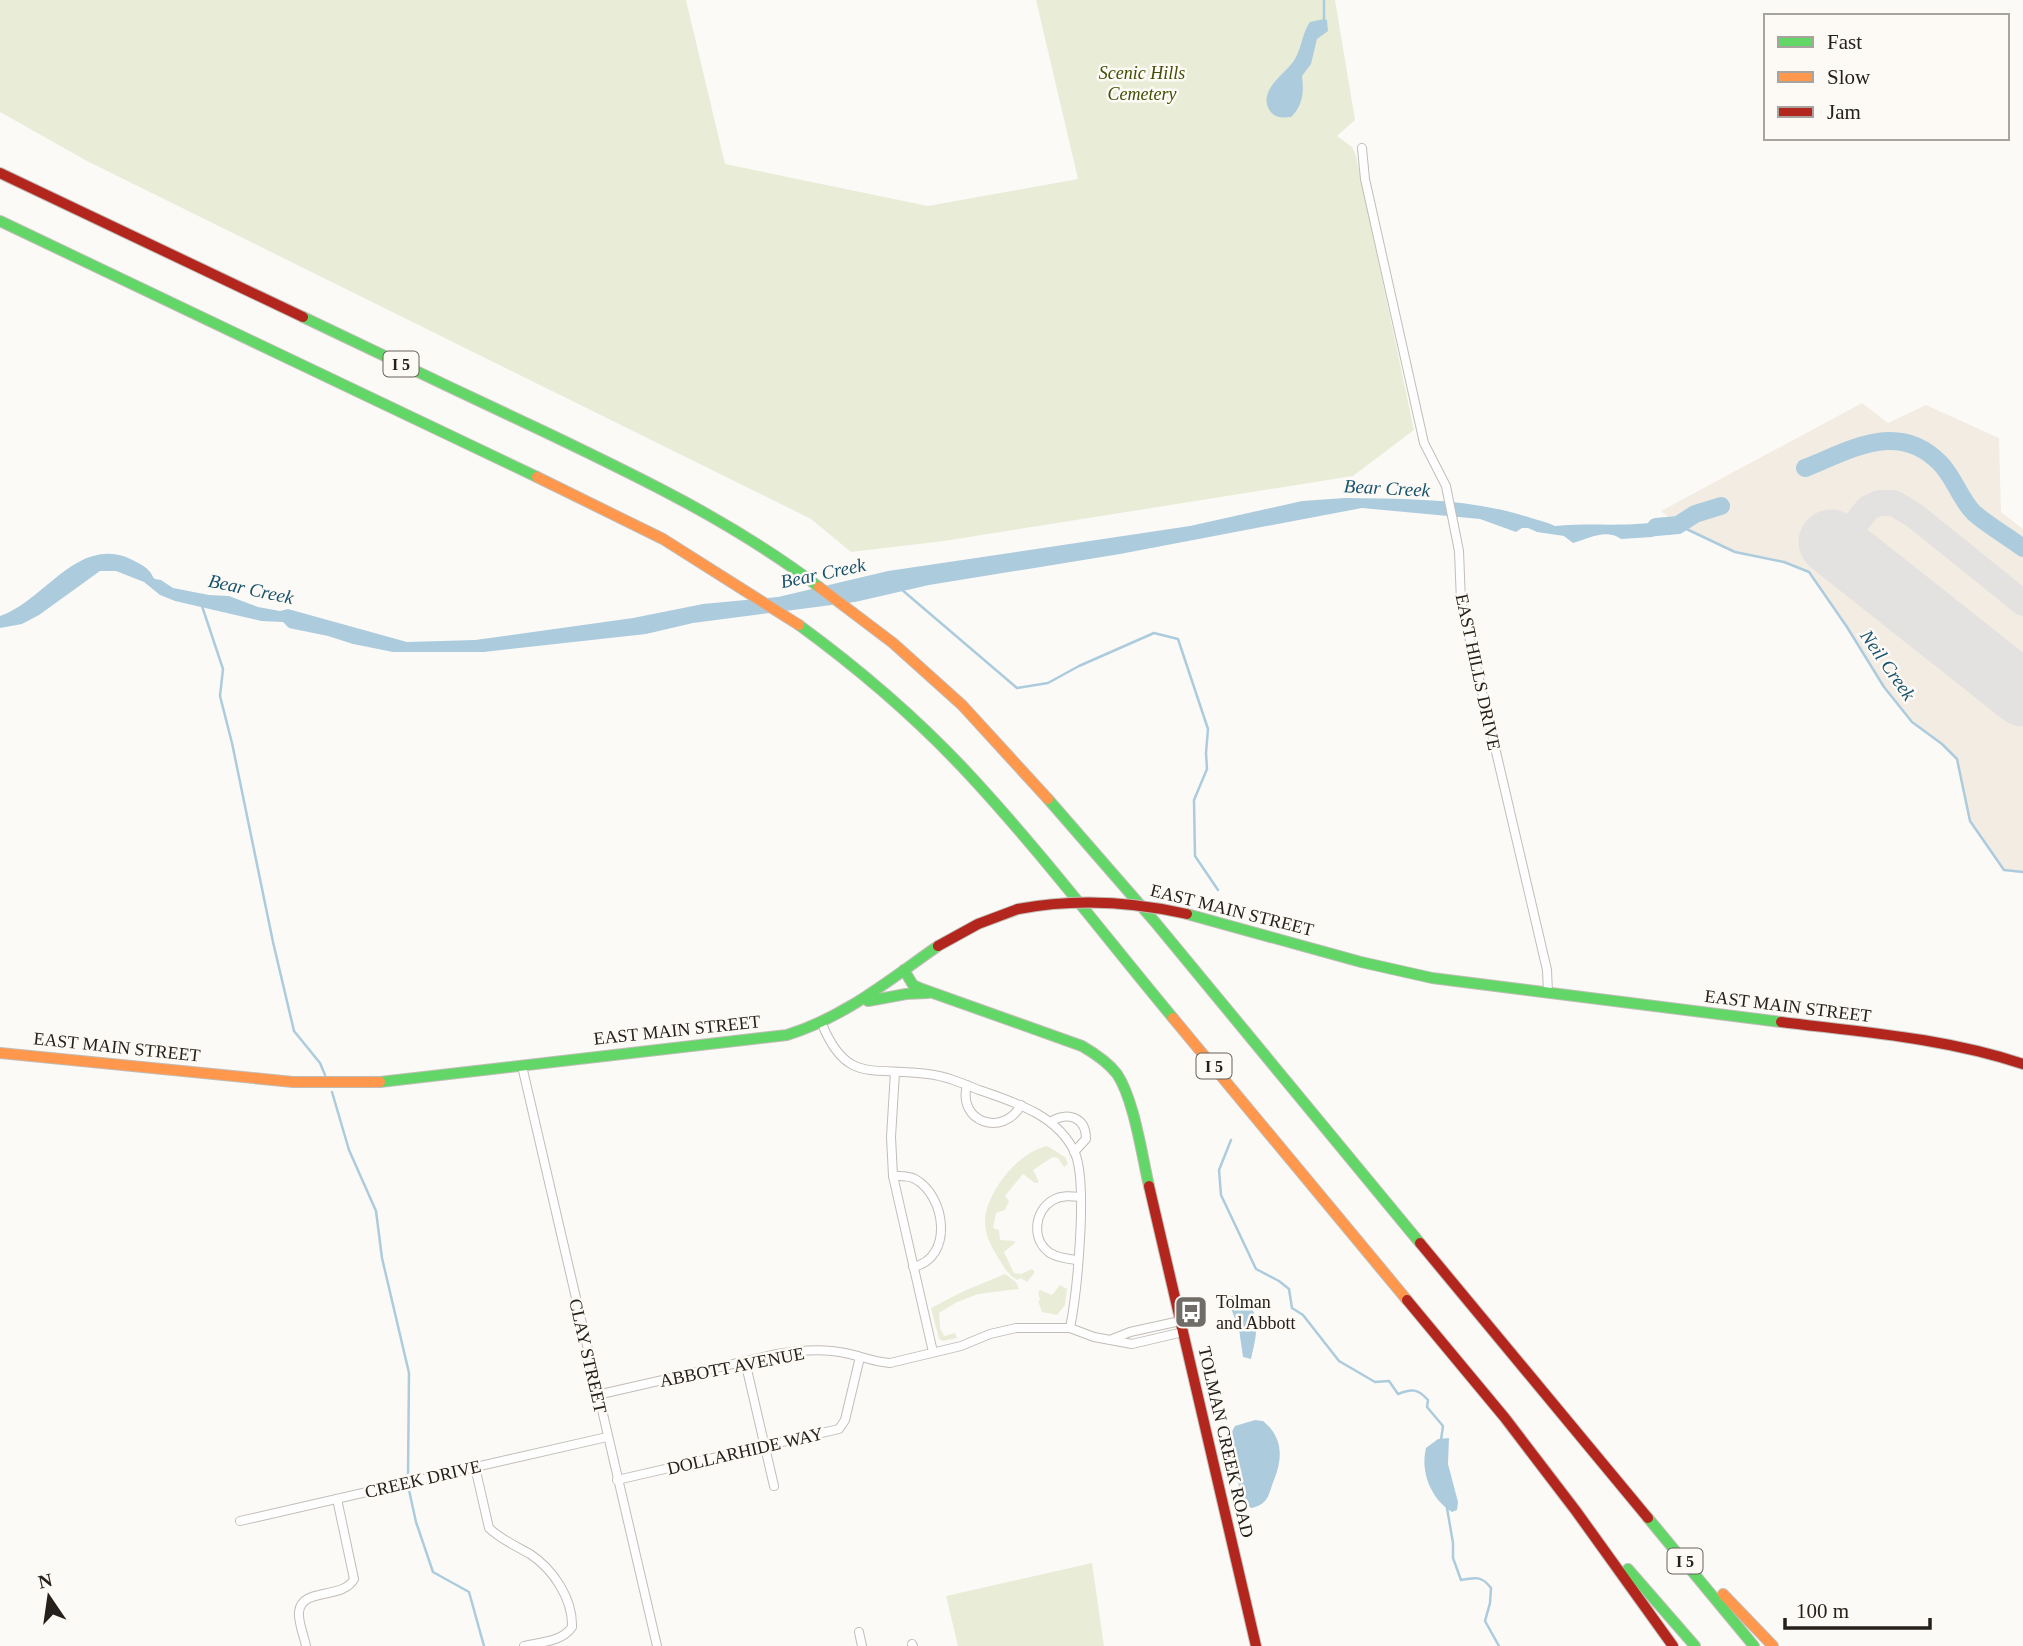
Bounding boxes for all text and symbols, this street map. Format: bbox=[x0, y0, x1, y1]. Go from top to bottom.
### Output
legend bbox=[1764, 14, 2009, 140]
text: Fast bbox=[1827, 30, 1862, 54]
park label: Scenic Hills Cemetery bbox=[1099, 63, 1185, 104]
text: Slow bbox=[1827, 65, 1871, 89]
text: Jam bbox=[1827, 100, 1861, 124]
road number: I 5 bbox=[384, 352, 418, 376]
water label: Bear Creek bbox=[1343, 475, 1431, 501]
water label: Bear Creek bbox=[779, 554, 868, 592]
water label: Bear Creek bbox=[207, 570, 296, 608]
street label: EAST HILLS DRIVE bbox=[1452, 592, 1504, 752]
water label: Neil Creek bbox=[1856, 625, 1920, 705]
street label: EAST MAIN STREET bbox=[1148, 880, 1316, 940]
street label: EAST MAIN STREET bbox=[1704, 986, 1872, 1026]
street label: EAST MAIN STREET bbox=[593, 1011, 761, 1049]
street label: EAST MAIN STREET bbox=[33, 1028, 201, 1066]
road number: I 5 bbox=[1196, 1054, 1232, 1078]
place label: Tolman and Abbott bbox=[1216, 1292, 1296, 1333]
bus stop icon: Tolman and Abbott bbox=[1172, 1293, 1210, 1331]
street label: CLAY STREET bbox=[565, 1297, 611, 1415]
street label: ABBOTT AVENUE bbox=[658, 1343, 806, 1391]
street label: TOLMAN CREEK ROAD bbox=[1194, 1344, 1258, 1540]
street label: DOLLARHIDE WAY bbox=[665, 1423, 825, 1479]
street label: CREEK DRIVE bbox=[363, 1456, 483, 1502]
road number: I 5 bbox=[1668, 1548, 1702, 1574]
north arrow bbox=[14, 1562, 84, 1632]
text: N bbox=[36, 1569, 55, 1593]
scale bar bbox=[1785, 1586, 1930, 1630]
text: 100 m bbox=[1796, 1599, 1849, 1623]

